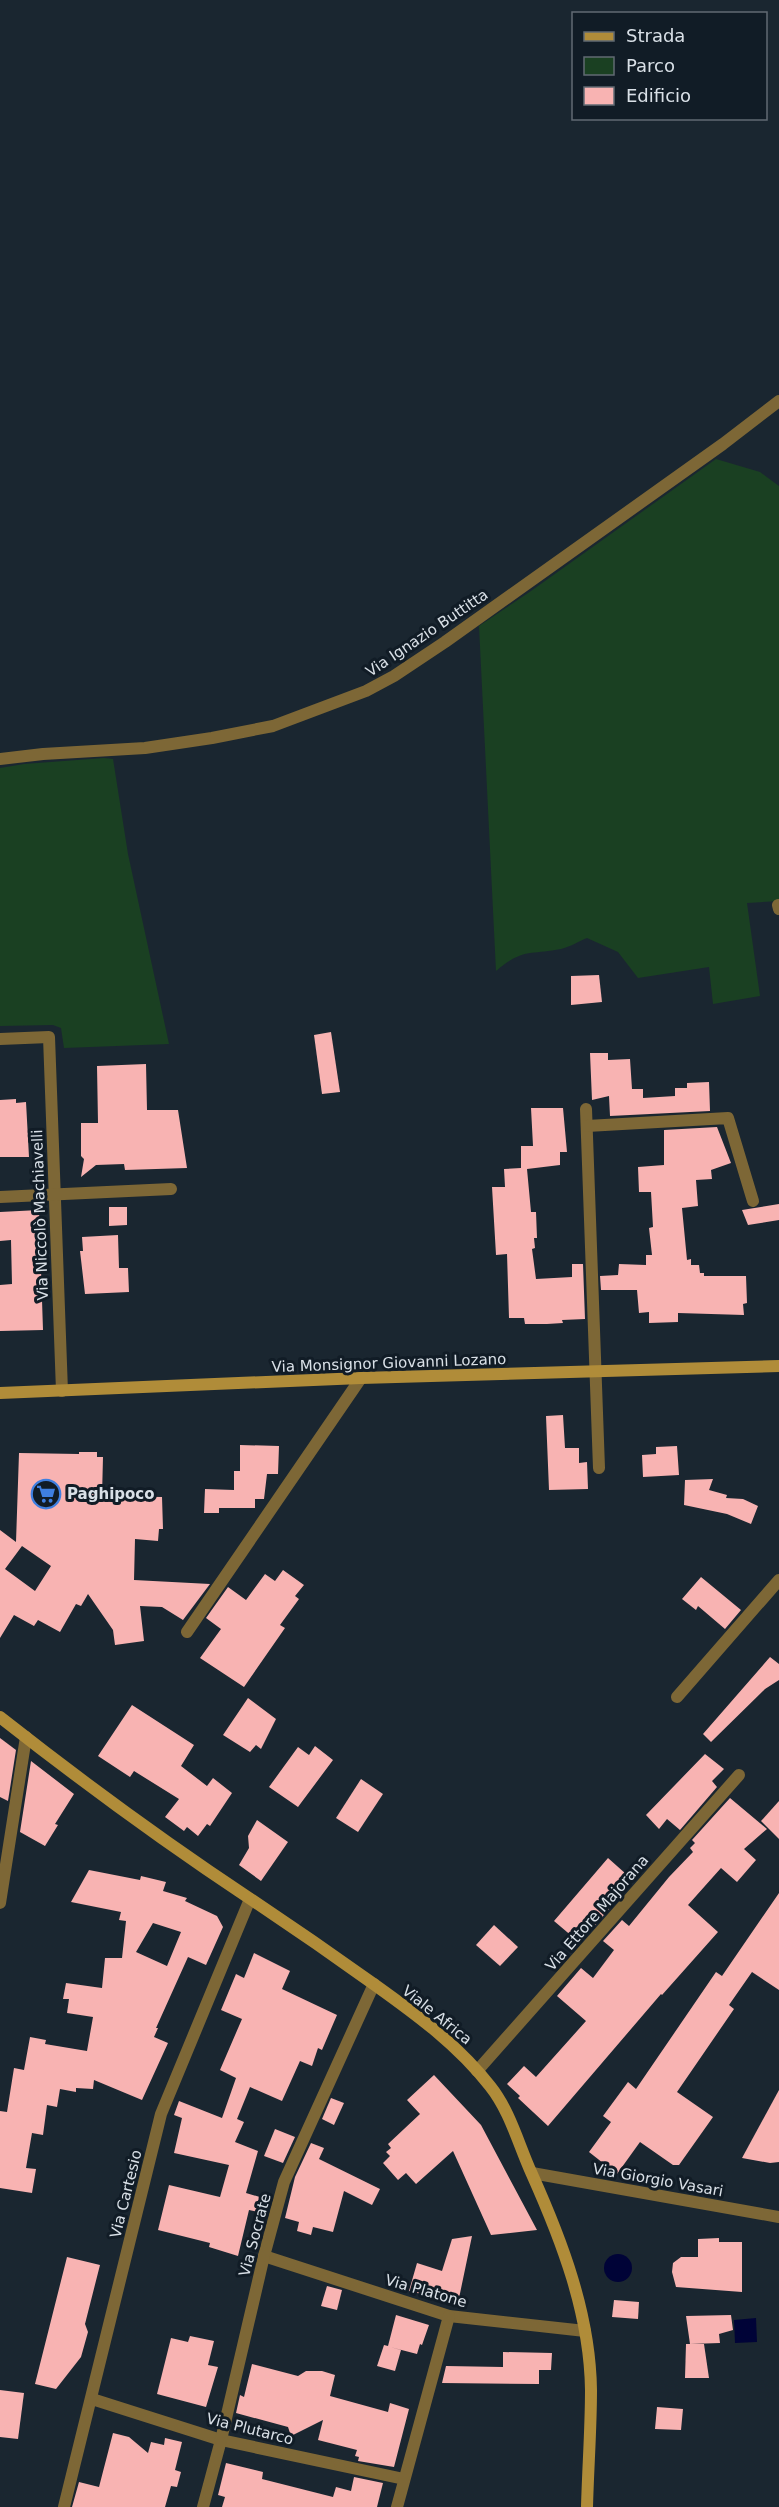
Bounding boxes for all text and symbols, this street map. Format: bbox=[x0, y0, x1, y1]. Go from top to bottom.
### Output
legend bbox=[572, 12, 767, 120]
text: Strada bbox=[626, 25, 685, 46]
text: Parco bbox=[626, 55, 675, 76]
text: Edificio bbox=[626, 85, 691, 106]
street label: Via Ignazio Buttitta bbox=[363, 585, 491, 681]
street label: Via Niccolò Machiavelli bbox=[28, 1129, 52, 1301]
street label: Via Monsignor Giovanni Lozano bbox=[271, 1350, 507, 1376]
supermarket icon: Paghipoco bbox=[30, 1478, 62, 1510]
place label: Paghipoco bbox=[67, 1485, 155, 1503]
street label: Via Ettore Majorana bbox=[542, 1851, 652, 1975]
street label: Viale Africa bbox=[399, 1981, 475, 2049]
street label: Via Cartesio bbox=[106, 2148, 146, 2240]
street label: Via Giorgio Vasari bbox=[591, 2160, 725, 2200]
street label: Via Socrate bbox=[235, 2191, 275, 2279]
street label: Via Platone bbox=[383, 2271, 469, 2311]
street label: Via Plutarco bbox=[205, 2409, 295, 2449]

